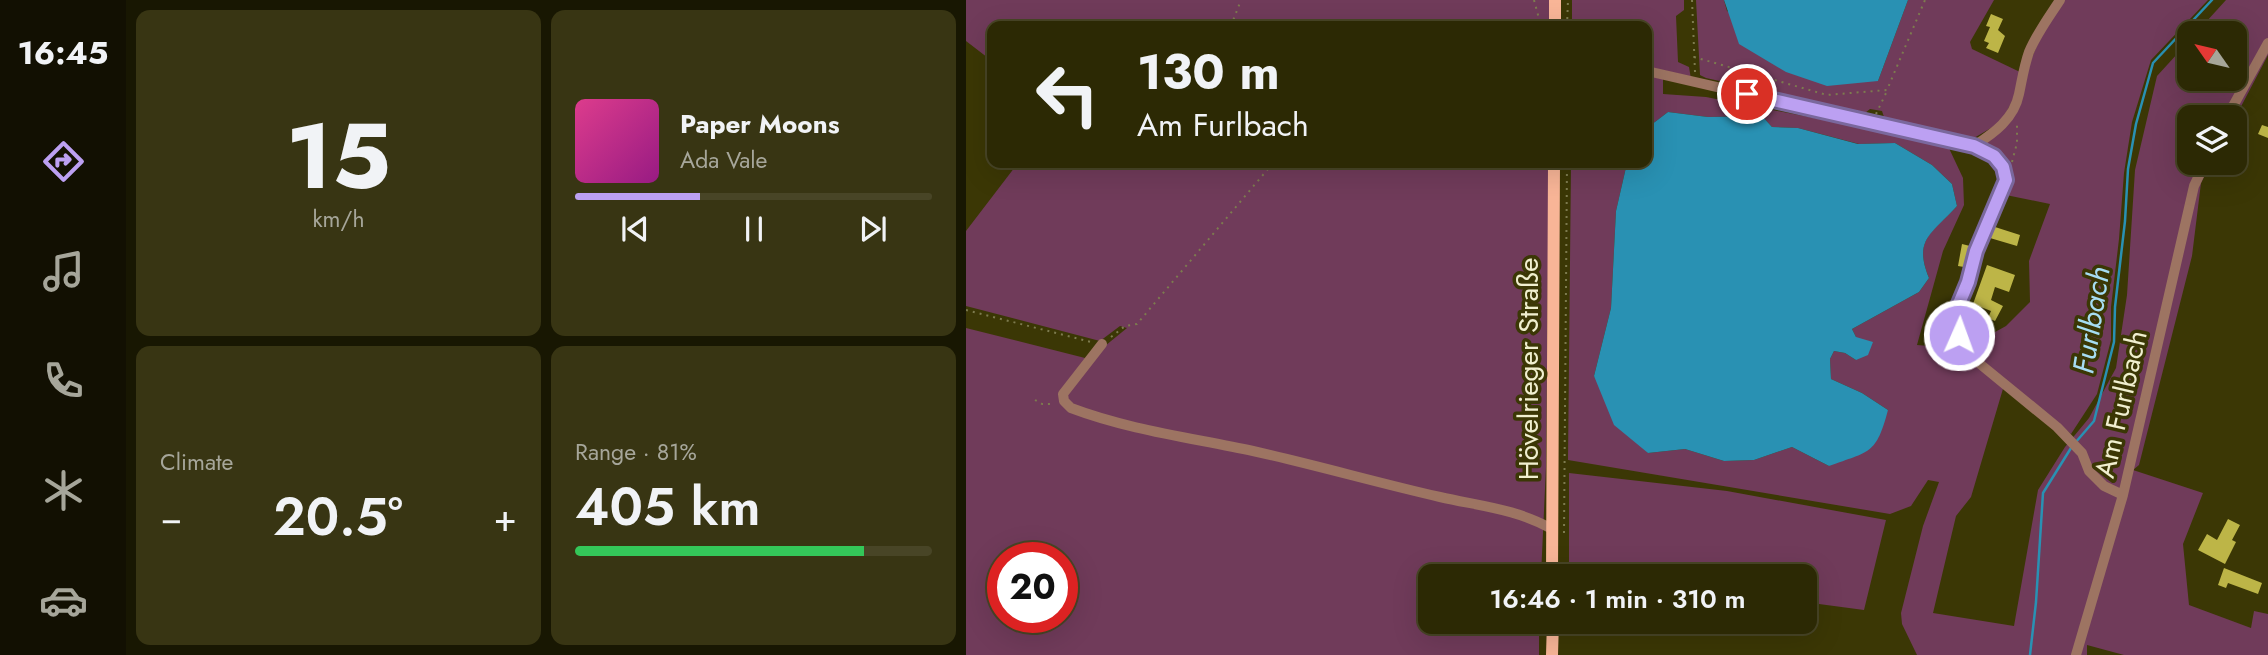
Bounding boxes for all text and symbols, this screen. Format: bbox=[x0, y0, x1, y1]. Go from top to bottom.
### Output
north arrow bbox=[2177, 21, 2247, 91]
map controls bbox=[2177, 21, 2247, 175]
text: 16:45 bbox=[18, 30, 108, 76]
text: 130 m bbox=[1137, 37, 1280, 107]
icon: left bbox=[1022, 49, 1113, 140]
pin bbox=[1717, 64, 1777, 124]
icon: arrive bbox=[1728, 75, 1766, 113]
text: 15 bbox=[286, 91, 391, 222]
text: Am Furlbach bbox=[1137, 102, 1309, 148]
text: Paper Moons bbox=[680, 105, 840, 143]
button: layers bbox=[2177, 105, 2247, 175]
icon: directions bbox=[39, 137, 88, 186]
text: Ada Vale bbox=[680, 143, 767, 177]
text: km/h bbox=[313, 202, 364, 236]
icon: previous bbox=[616, 210, 654, 248]
icon: pause bbox=[735, 210, 773, 248]
icon: next bbox=[854, 210, 892, 248]
icon: music bbox=[39, 247, 88, 296]
street label: Hövelrieger Straße bbox=[1508, 258, 1549, 480]
water label: Furlbach bbox=[2061, 263, 2121, 377]
position arrow bbox=[1922, 298, 1996, 372]
street label: Am Furlbach bbox=[2084, 326, 2158, 482]
icon: phone bbox=[39, 356, 88, 405]
text: Range · 81% bbox=[575, 435, 697, 469]
text: Climate bbox=[160, 445, 233, 479]
icon: climate bbox=[39, 466, 88, 515]
text: 405 km bbox=[575, 469, 760, 545]
text: 20.5° bbox=[273, 479, 403, 555]
text: − bbox=[160, 490, 182, 545]
text: + bbox=[494, 490, 517, 545]
speed limit sign: 20 bbox=[987, 542, 1078, 633]
icon: car bbox=[39, 576, 88, 625]
text: 16:46 · 1 min · 310 m bbox=[1490, 580, 1746, 618]

